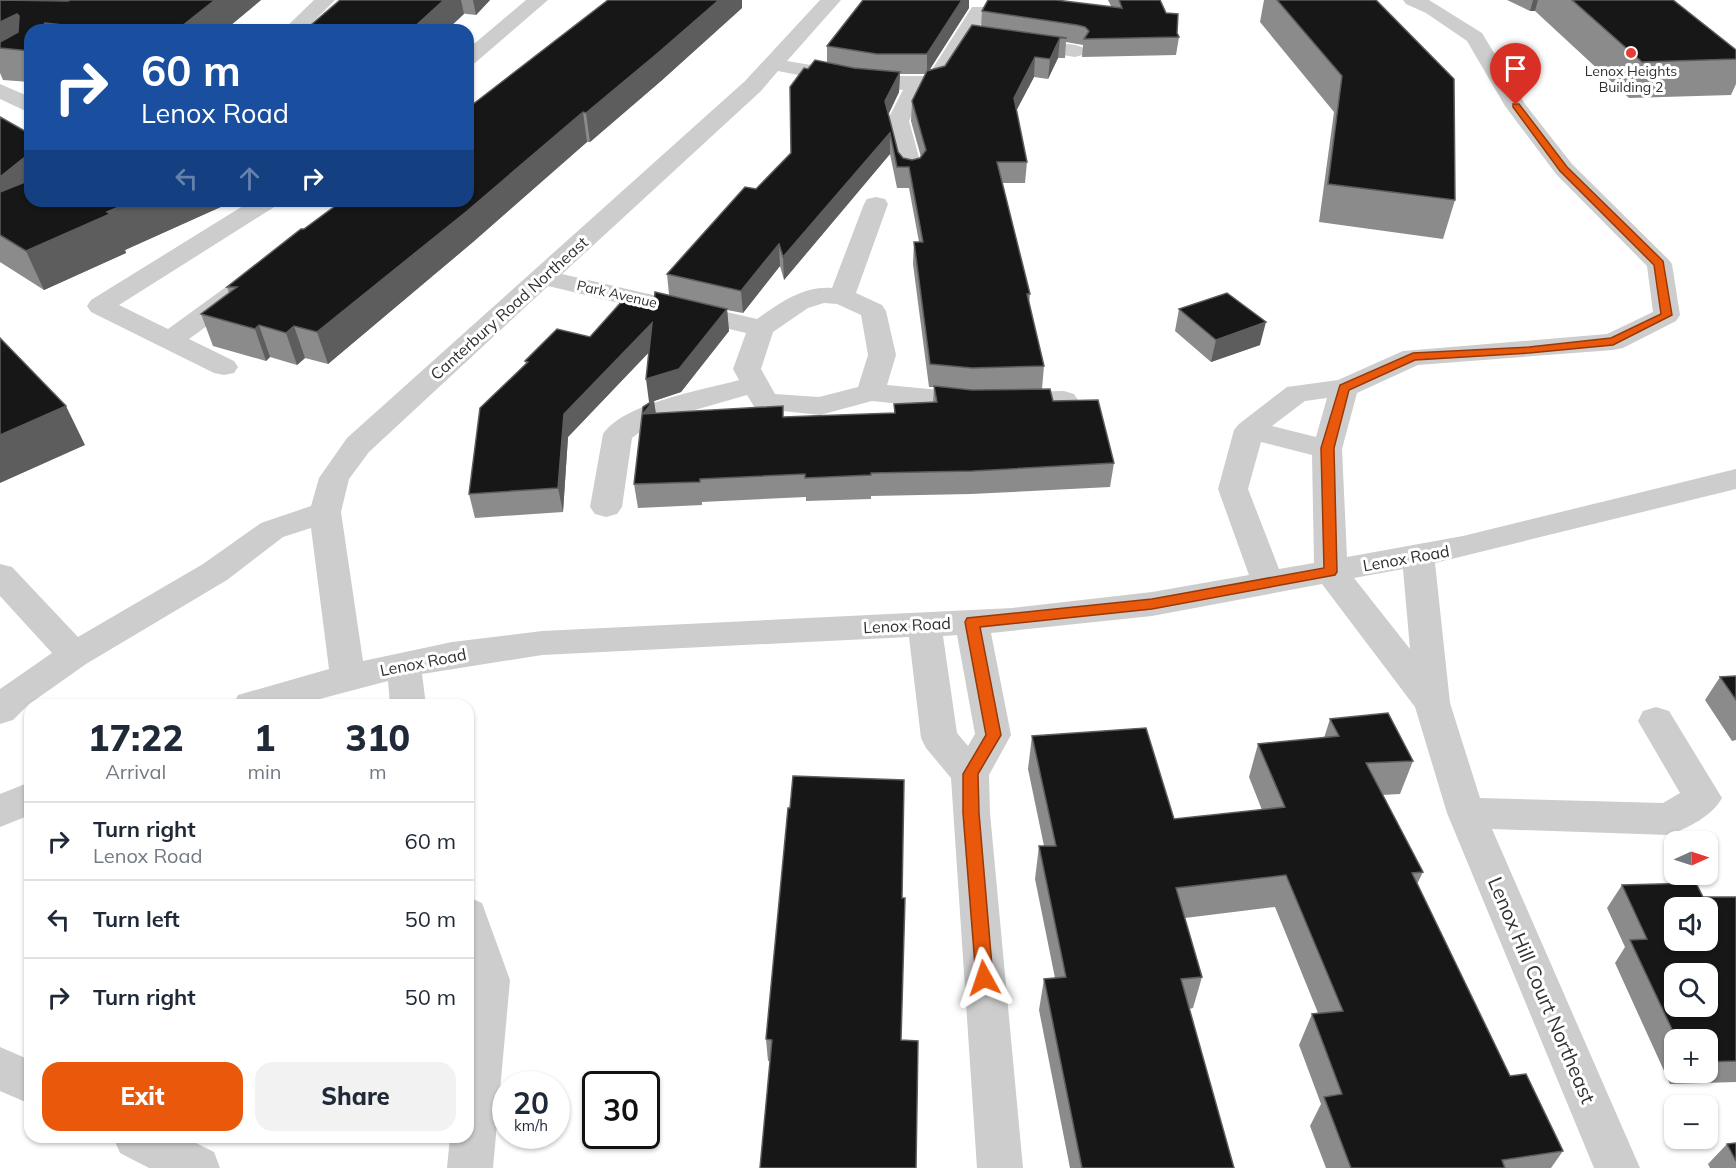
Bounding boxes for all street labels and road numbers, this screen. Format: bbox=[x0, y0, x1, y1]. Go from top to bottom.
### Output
street label: Canterbury Road Northeast bbox=[426, 232, 592, 384]
street label: Park Avenue bbox=[575, 276, 659, 312]
street label: Lenox Road bbox=[1361, 541, 1451, 575]
street label: Lenox Road bbox=[863, 613, 951, 637]
street label: Lenox Road bbox=[378, 644, 468, 680]
street label: Lenox Hill Court Northeast bbox=[1483, 873, 1601, 1107]

